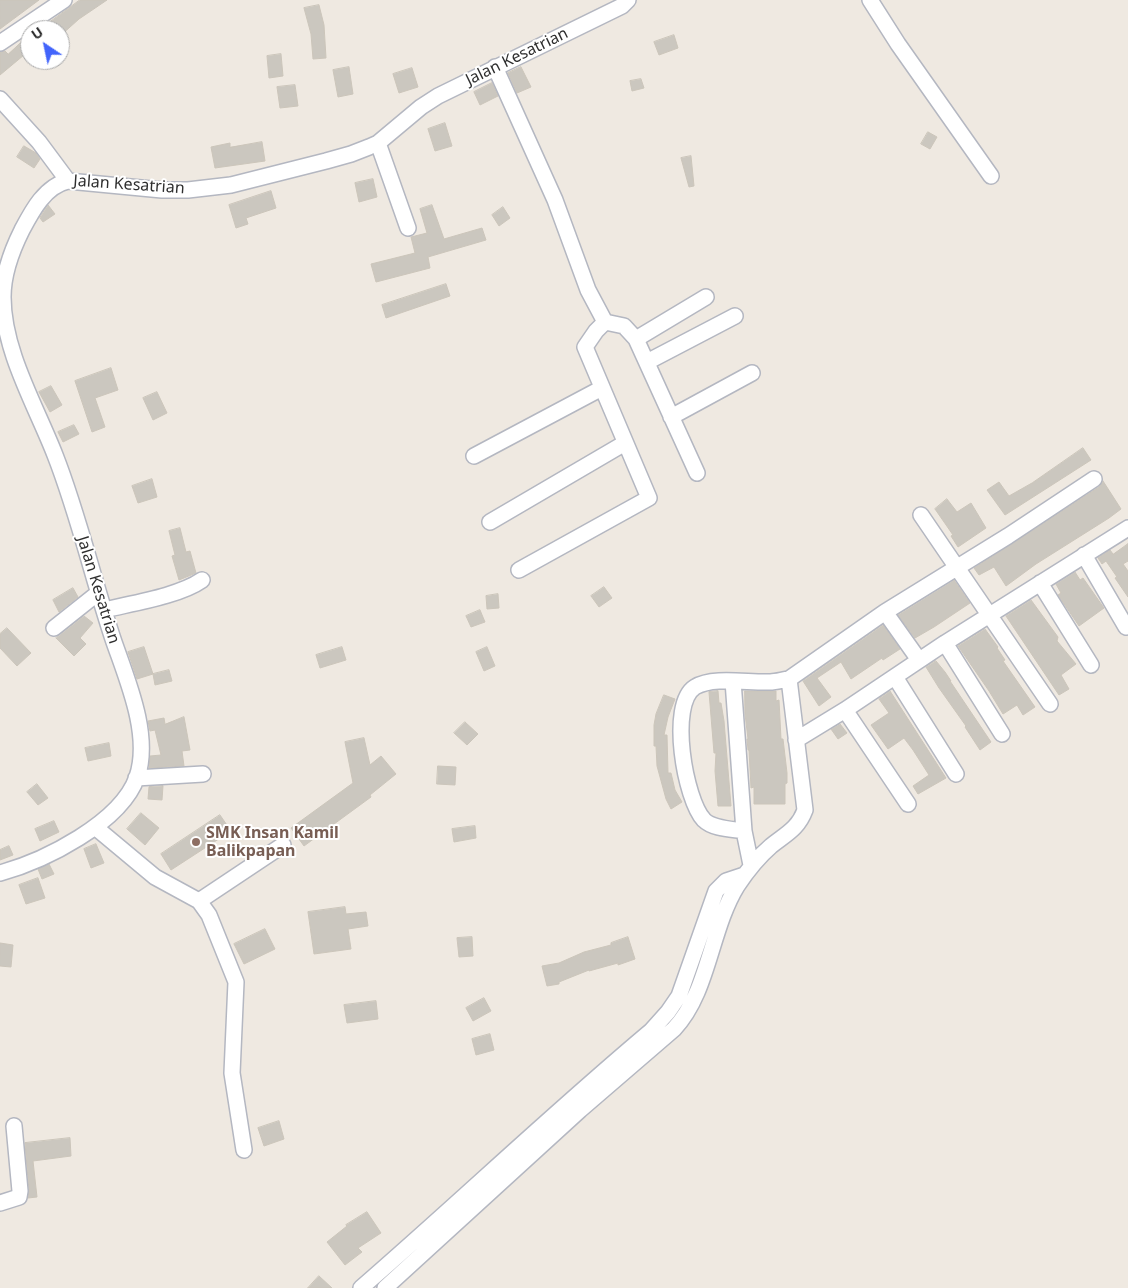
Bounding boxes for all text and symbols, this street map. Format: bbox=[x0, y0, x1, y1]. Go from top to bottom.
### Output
north arrow bbox=[20, 20, 70, 70]
text: U bbox=[27, 22, 47, 44]
street label: Jalan Kesatrian bbox=[463, 24, 571, 90]
street label: Jalan Kesatrian bbox=[73, 172, 185, 198]
street label: Jalan Kesatrian bbox=[73, 534, 123, 646]
place label: SMK Insan Kamil Balikpapan bbox=[206, 823, 339, 861]
marker: SMK Insan Kamil Balikpapan bbox=[190, 836, 202, 848]

